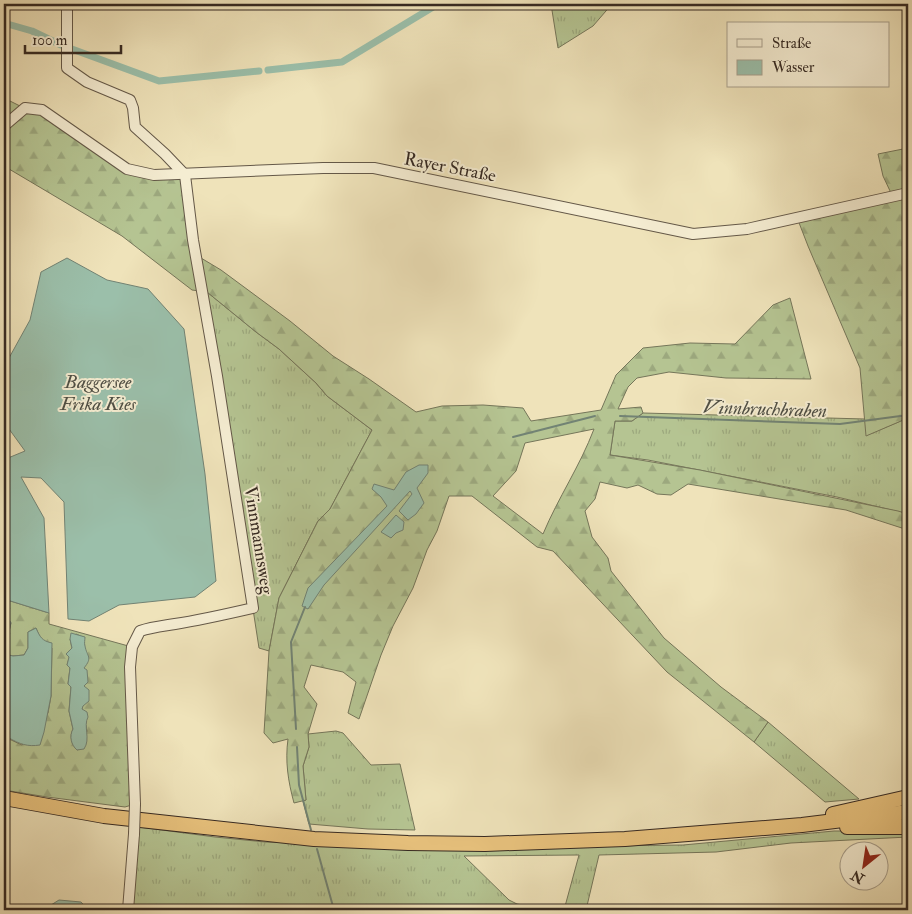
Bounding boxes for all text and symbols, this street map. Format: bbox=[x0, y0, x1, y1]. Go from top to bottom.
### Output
scale bar bbox=[25, 22, 121, 54]
legend bbox=[727, 22, 890, 88]
text: 100 m bbox=[32, 31, 68, 50]
text: Straße bbox=[772, 34, 811, 53]
text: Wasser bbox=[771, 58, 815, 77]
street label: Rayer Straße bbox=[402, 147, 498, 188]
water label: Baggersee Frika Kies bbox=[59, 370, 137, 416]
water label: Vinnbruchbraben bbox=[702, 395, 827, 423]
street label: Vinnmannsweg bbox=[239, 484, 279, 597]
north arrow bbox=[840, 842, 890, 892]
text: N bbox=[848, 866, 868, 888]

